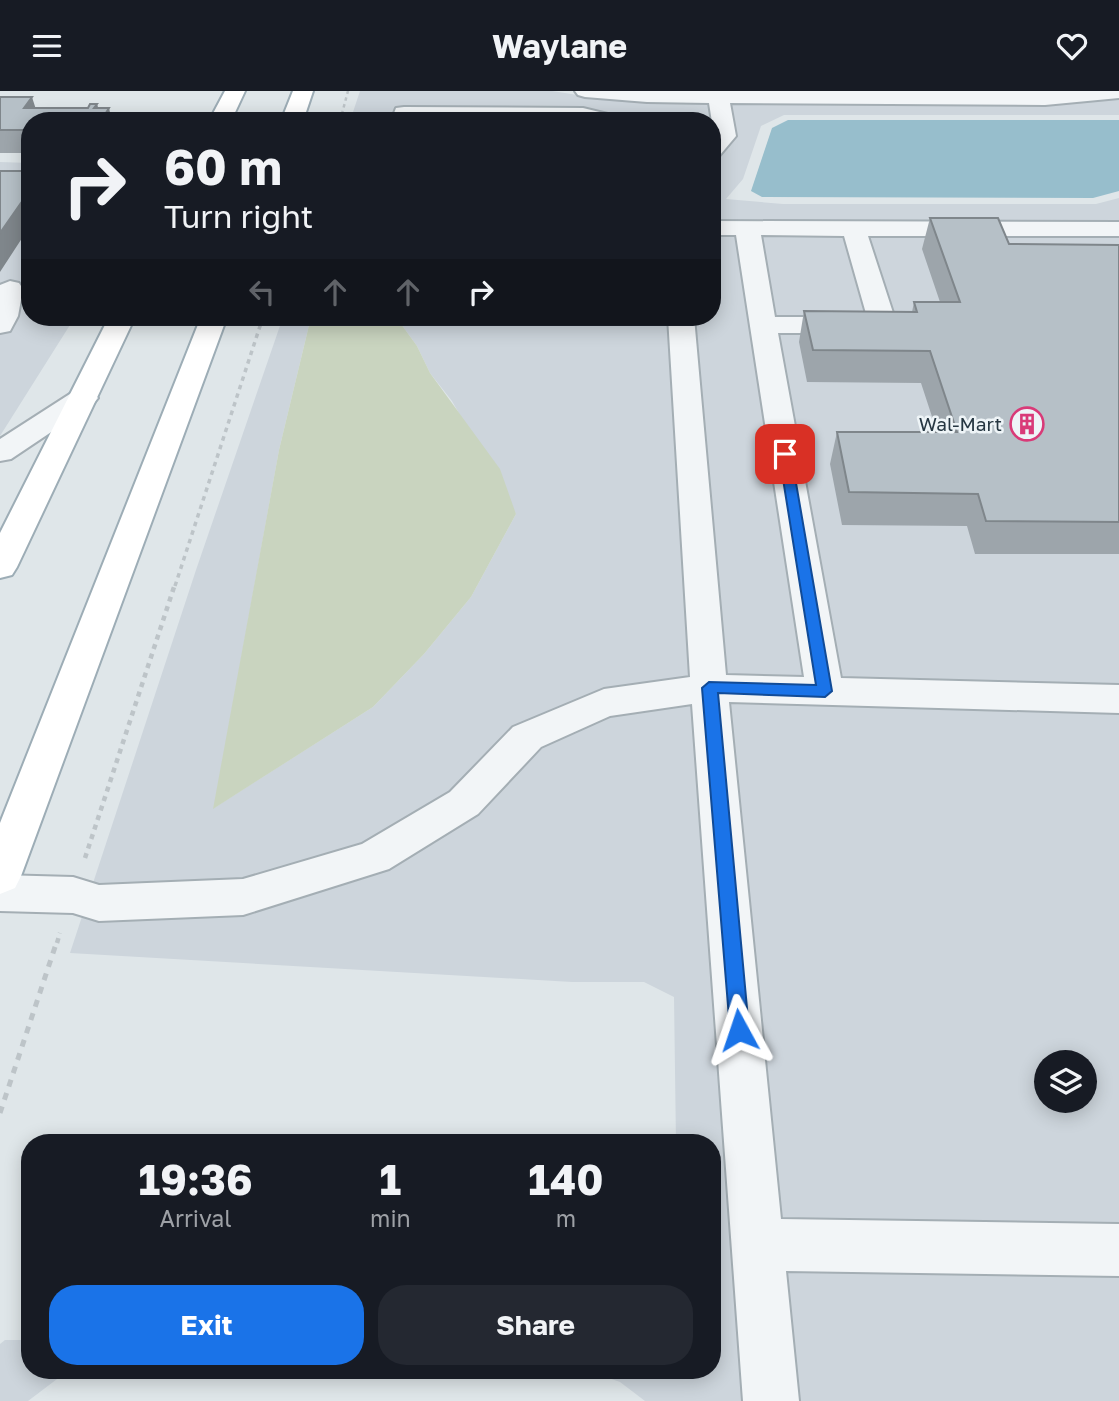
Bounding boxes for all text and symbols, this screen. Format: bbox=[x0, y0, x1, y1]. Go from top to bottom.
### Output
icon: menu bbox=[28, 27, 66, 65]
text: Waylane bbox=[492, 27, 627, 65]
icon: heart bbox=[1053, 27, 1091, 65]
text: 60 m bbox=[164, 137, 282, 196]
icon: right bbox=[49, 140, 140, 231]
text: Turn right bbox=[164, 197, 313, 235]
icon: left bbox=[243, 273, 281, 311]
icon: ahead bbox=[316, 273, 354, 311]
icon: ahead bbox=[389, 273, 427, 311]
icon: right bbox=[462, 273, 500, 311]
building icon: Wal-Mart bbox=[1008, 405, 1046, 443]
place label: Wal-Mart bbox=[919, 412, 1002, 435]
pin bbox=[755, 424, 815, 484]
icon: arrive bbox=[766, 435, 804, 473]
position arrow bbox=[702, 993, 776, 1067]
map controls bbox=[1034, 1050, 1097, 1113]
button: layers bbox=[1034, 1050, 1097, 1113]
text: 19:36 bbox=[139, 1154, 253, 1204]
text: 1 bbox=[380, 1154, 401, 1204]
text: 140 bbox=[528, 1154, 603, 1204]
text: Arrival bbox=[160, 1204, 232, 1232]
text: min bbox=[370, 1204, 411, 1232]
text: m bbox=[556, 1204, 576, 1232]
button: Exit bbox=[49, 1285, 364, 1365]
button: Share bbox=[378, 1285, 693, 1365]

